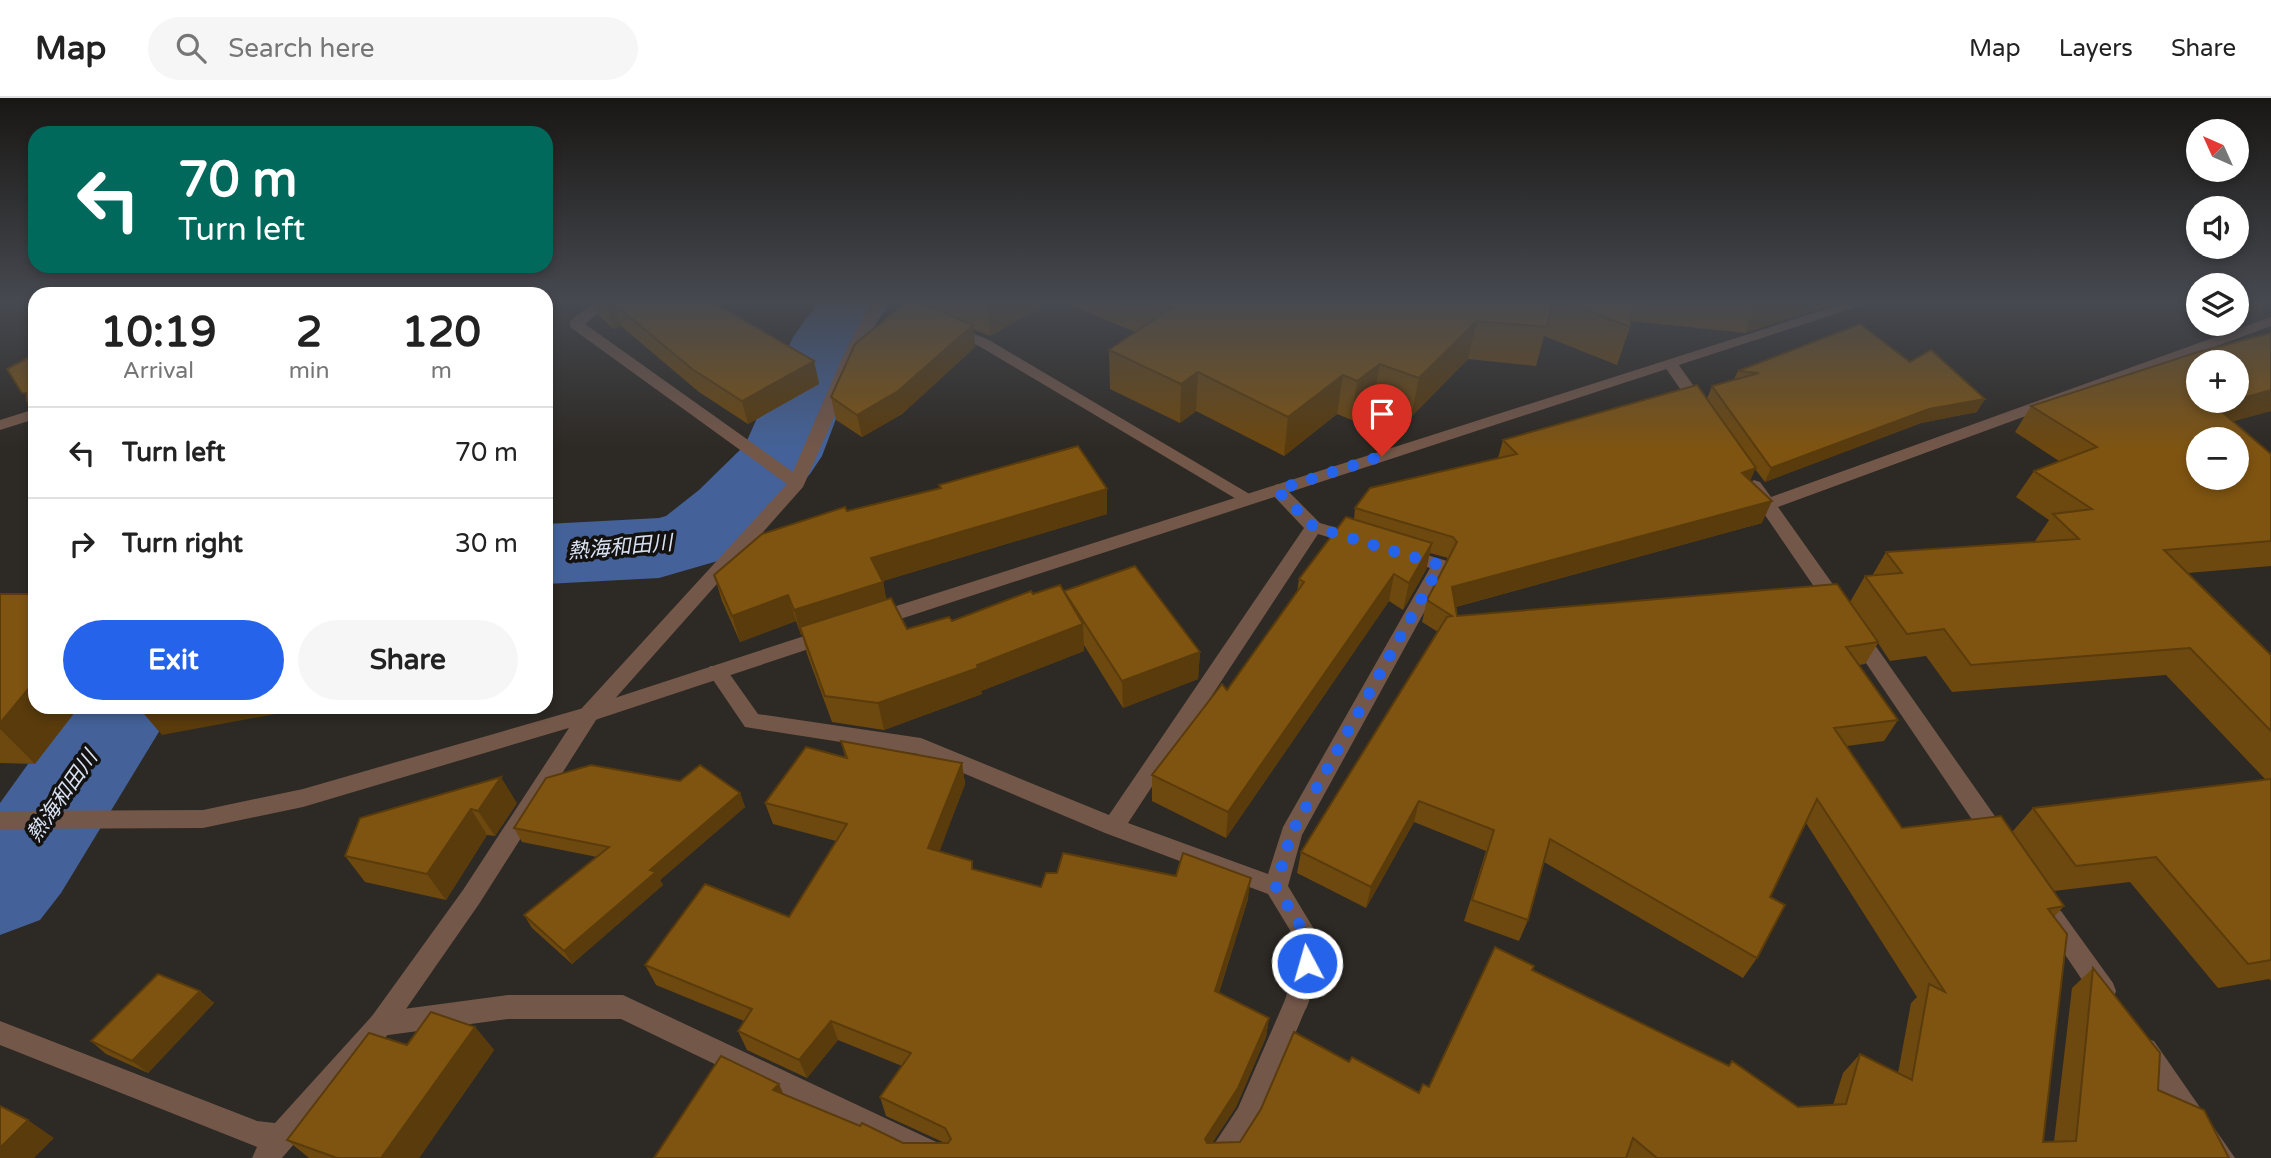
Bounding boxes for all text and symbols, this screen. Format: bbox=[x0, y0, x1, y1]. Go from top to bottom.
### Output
search box bbox=[148, 17, 638, 80]
text: Map bbox=[35, 29, 106, 68]
icon: search bbox=[172, 29, 210, 67]
text: Search here bbox=[228, 33, 374, 64]
text: Map bbox=[1969, 34, 2021, 63]
text: Layers bbox=[2059, 34, 2133, 63]
text: Share bbox=[2171, 34, 2236, 63]
north arrow bbox=[2186, 119, 2249, 182]
map controls bbox=[2186, 119, 2249, 490]
text: 70 m bbox=[178, 151, 297, 210]
icon: left bbox=[63, 154, 154, 245]
button: sound bbox=[2186, 196, 2249, 259]
text: Turn left bbox=[178, 211, 305, 249]
button: layers bbox=[2186, 273, 2249, 336]
text: 10:19 bbox=[100, 307, 217, 358]
text: 2 bbox=[296, 307, 322, 358]
text: 120 bbox=[402, 307, 481, 358]
button: + bbox=[2186, 350, 2249, 413]
text: Arrival bbox=[123, 357, 194, 385]
text: min bbox=[289, 357, 330, 385]
text: m bbox=[431, 357, 452, 385]
pin bbox=[1352, 384, 1412, 456]
icon: arrive bbox=[1363, 395, 1401, 433]
button: − bbox=[2186, 427, 2249, 490]
icon: left bbox=[63, 434, 101, 472]
text: Turn left bbox=[122, 437, 225, 468]
text: 70 m bbox=[455, 437, 518, 468]
icon: right bbox=[63, 525, 101, 563]
text: Turn right bbox=[122, 528, 243, 559]
text: 30 m bbox=[455, 528, 518, 559]
water label: 熱海和田川 bbox=[567, 530, 675, 565]
button: Exit bbox=[63, 620, 284, 700]
button: Share bbox=[298, 620, 518, 700]
water label: 熱海和田川 bbox=[22, 744, 104, 846]
position arrow bbox=[1270, 926, 1344, 1000]

